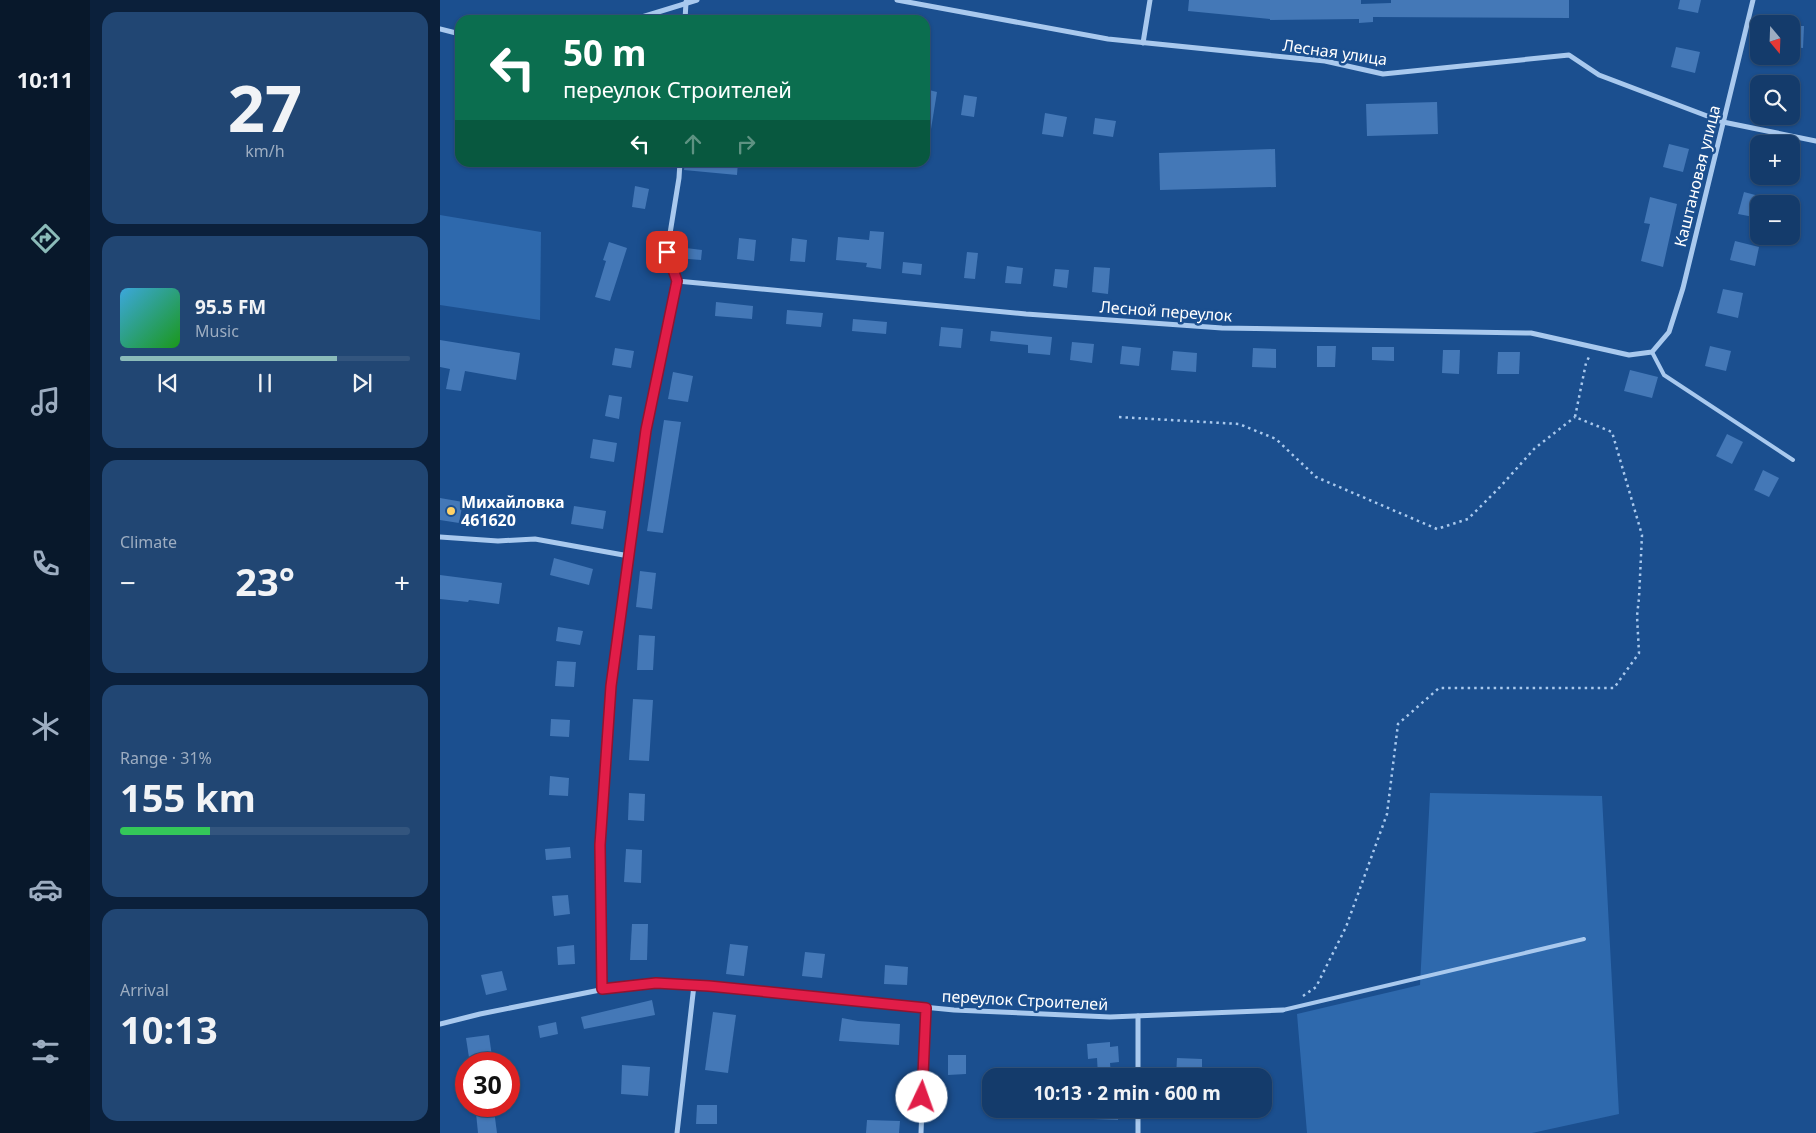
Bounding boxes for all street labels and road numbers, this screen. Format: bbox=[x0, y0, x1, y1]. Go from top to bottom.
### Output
street label: Лесная улица bbox=[1281, 34, 1389, 70]
street label: Каштановая улица bbox=[1669, 103, 1725, 249]
street label: Лесной переулок bbox=[1099, 295, 1233, 327]
street label: переулок Строителей bbox=[941, 985, 1109, 1015]

